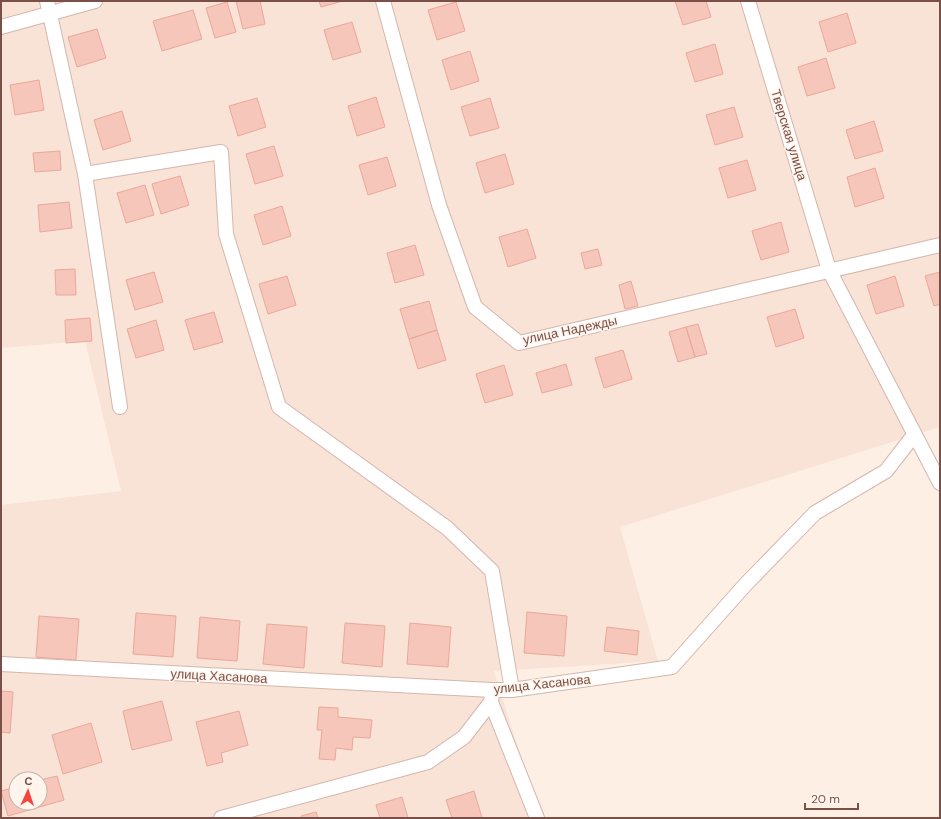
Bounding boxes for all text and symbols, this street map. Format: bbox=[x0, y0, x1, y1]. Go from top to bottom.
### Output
street label: Тверская улица bbox=[767, 87, 811, 183]
street label: улица Надежды bbox=[521, 312, 619, 348]
street label: улица Хасанова bbox=[170, 665, 269, 687]
street label: улица Хасанова bbox=[493, 670, 592, 698]
north arrow bbox=[8, 771, 48, 811]
text: С bbox=[24, 774, 33, 788]
scale bar bbox=[805, 785, 858, 811]
text: 20 m bbox=[811, 791, 840, 807]

